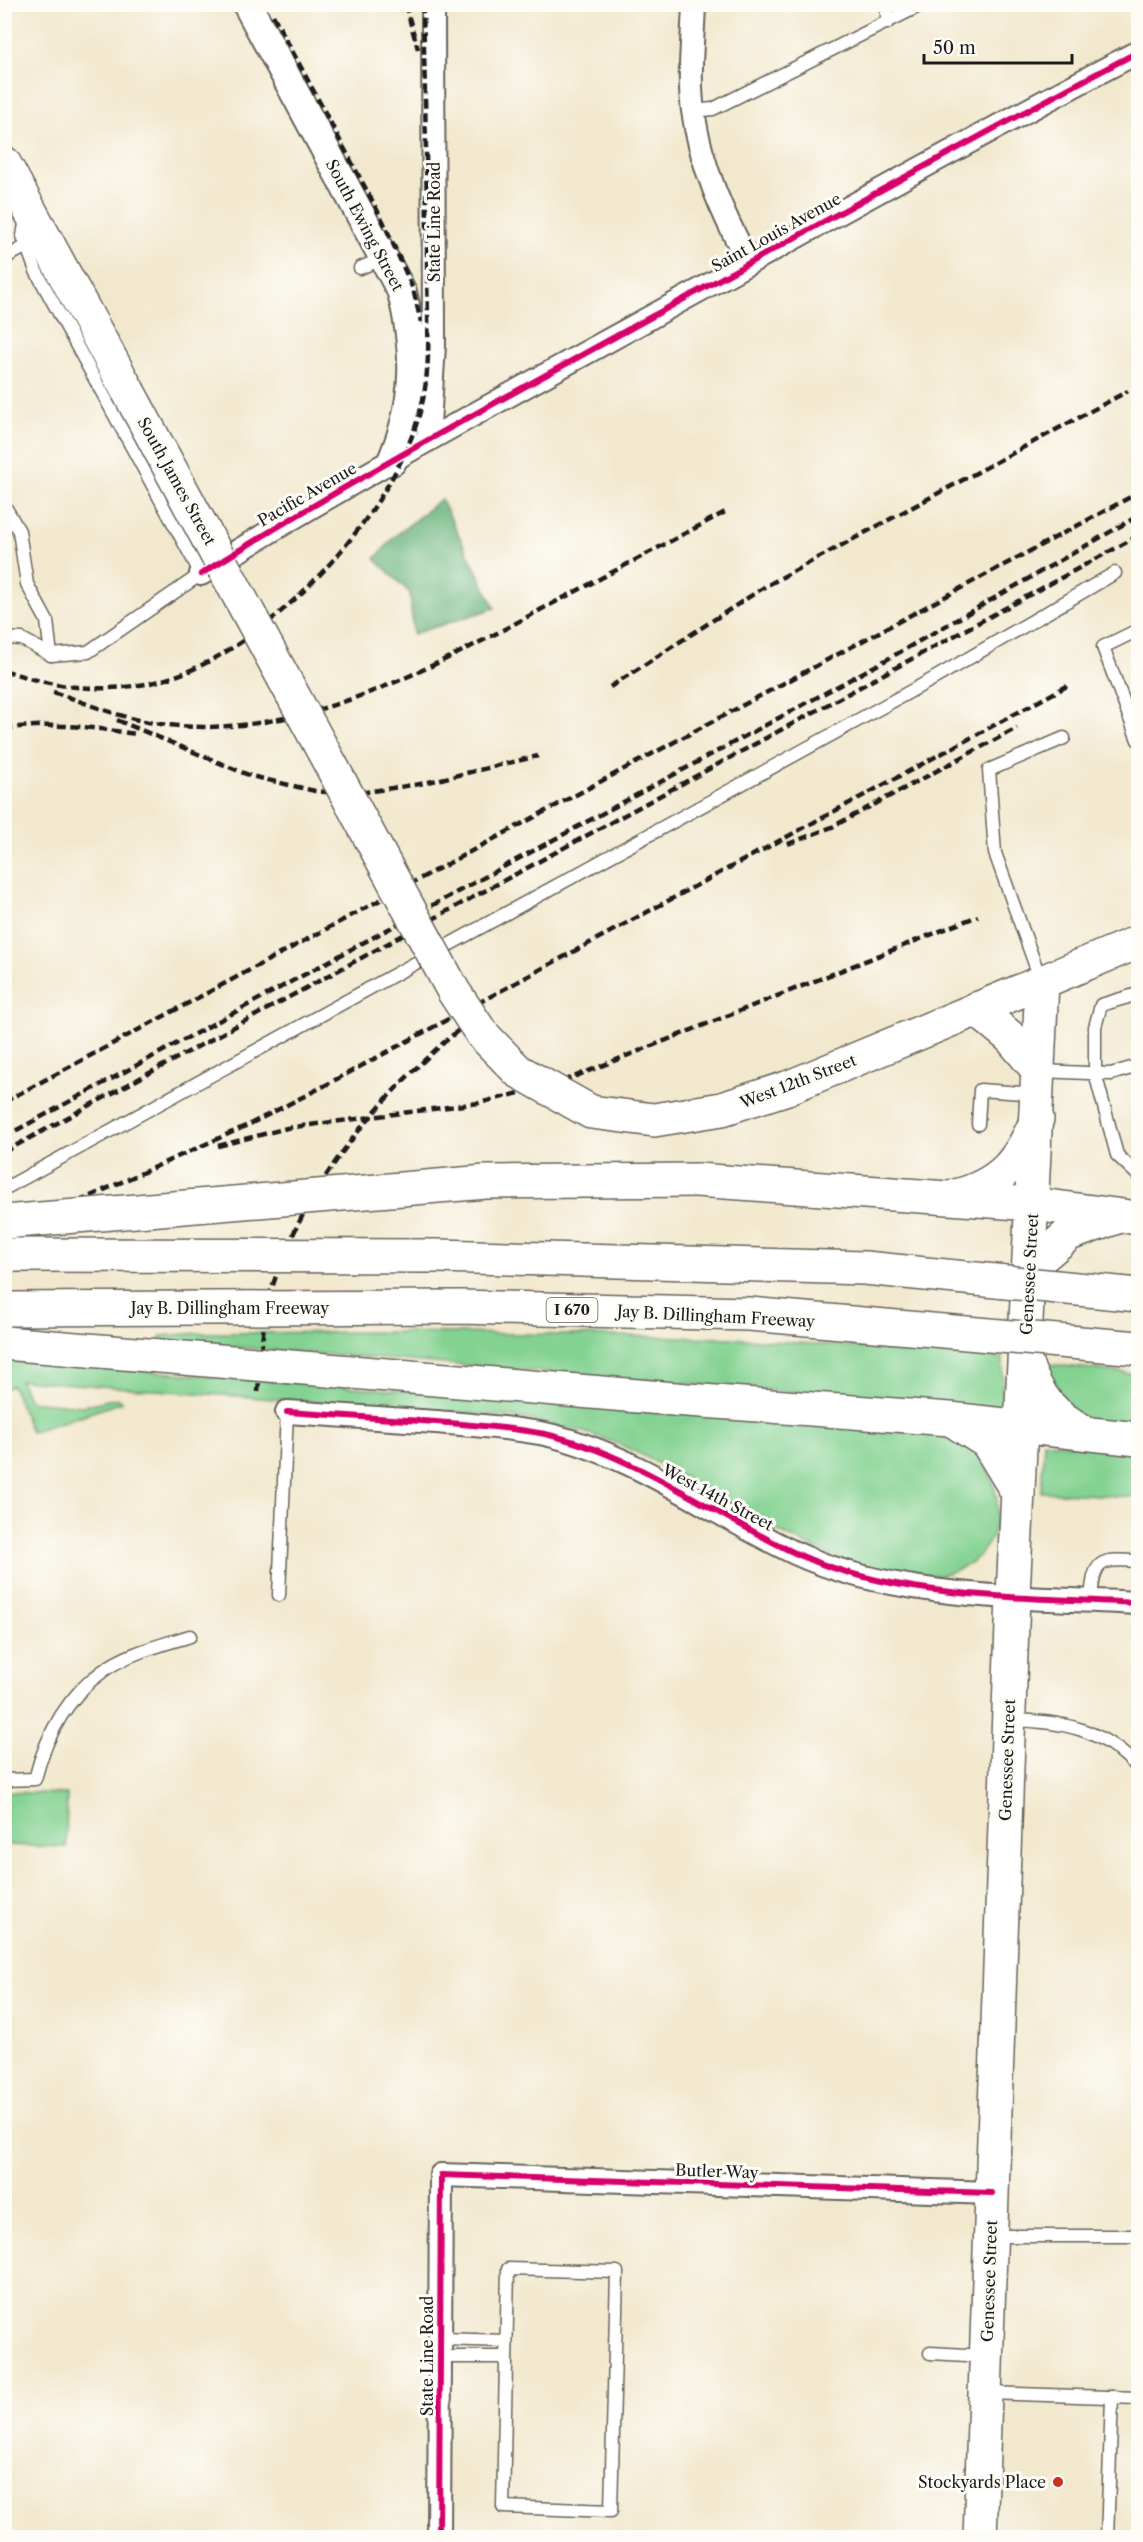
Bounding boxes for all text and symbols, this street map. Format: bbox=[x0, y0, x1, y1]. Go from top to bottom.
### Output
scale bar bbox=[924, 27, 1072, 65]
text: 50 m bbox=[933, 37, 976, 59]
street label: South Ewing Street bbox=[322, 156, 408, 295]
street label: State Line Road bbox=[424, 161, 444, 282]
street label: Saint Louis Avenue bbox=[708, 188, 844, 276]
street label: South James Street bbox=[133, 413, 221, 549]
street label: Pacific Avenue bbox=[254, 458, 360, 530]
street label: West 12th Street bbox=[736, 1049, 859, 1113]
street label: Genessee Street bbox=[1016, 1212, 1042, 1336]
street label: Jay B. Dillingham Freeway bbox=[128, 1298, 330, 1318]
road number: I 670 bbox=[546, 1298, 598, 1322]
street label: Jay B. Dillingham Freeway bbox=[613, 1301, 817, 1331]
street label: West 14th Street bbox=[658, 1459, 777, 1535]
street label: Genessee Street bbox=[995, 1698, 1019, 1821]
street label: Butler Way bbox=[675, 2160, 760, 2182]
street label: Genessee Street bbox=[977, 2219, 1001, 2342]
street label: State Line Road bbox=[417, 2295, 437, 2416]
place label: Stockyards Place bbox=[918, 2472, 1046, 2492]
marker: Stockyards Place bbox=[1051, 2475, 1065, 2489]

